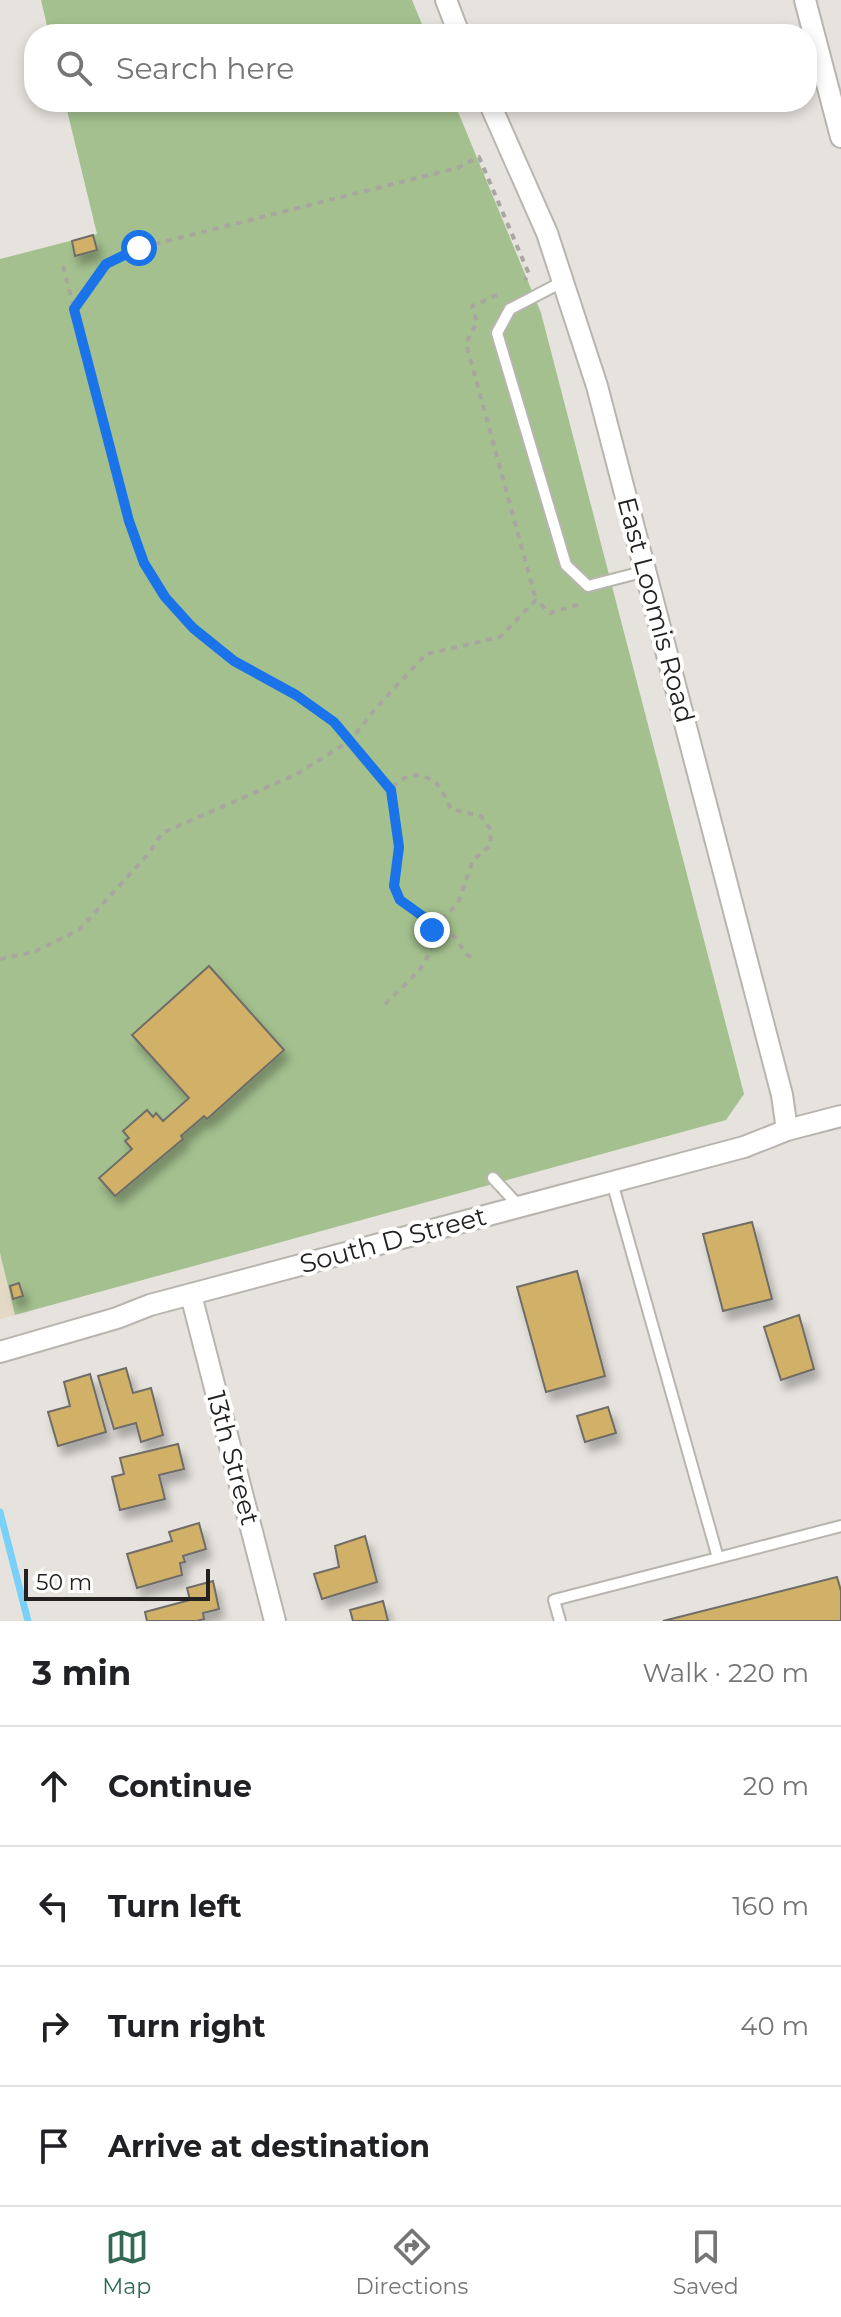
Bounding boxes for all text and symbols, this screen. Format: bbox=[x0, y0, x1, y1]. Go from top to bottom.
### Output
search box bbox=[24, 24, 817, 112]
icon: search bbox=[52, 46, 96, 90]
text: Search here bbox=[116, 50, 294, 87]
route start bbox=[121, 230, 157, 266]
street label: East Loomis Road bbox=[610, 494, 702, 726]
route end bbox=[414, 912, 450, 948]
street label: South D Street bbox=[296, 1200, 490, 1280]
street label: 13th Street bbox=[200, 1387, 266, 1529]
scale bar bbox=[24, 1565, 210, 1601]
text: 50 m bbox=[36, 1569, 92, 1596]
text: 3 min bbox=[32, 1652, 131, 1694]
text: Walk · 220 m bbox=[642, 1657, 809, 1689]
icon: ahead bbox=[32, 1764, 76, 1808]
text: Continue bbox=[108, 1768, 252, 1805]
text: 20 m bbox=[743, 1770, 809, 1802]
icon: left bbox=[32, 1884, 76, 1928]
text: Turn left bbox=[108, 1888, 241, 1925]
text: 160 m bbox=[732, 1890, 809, 1922]
icon: right bbox=[32, 2004, 76, 2048]
text: Turn right bbox=[108, 2008, 265, 2045]
text: 40 m bbox=[740, 2010, 809, 2042]
icon: arrive bbox=[32, 2124, 76, 2168]
text: Arrive at destination bbox=[108, 2128, 430, 2165]
tab: Map bbox=[102, 2225, 151, 2300]
tab: Directions bbox=[356, 2225, 468, 2300]
tab: Saved bbox=[673, 2225, 739, 2300]

